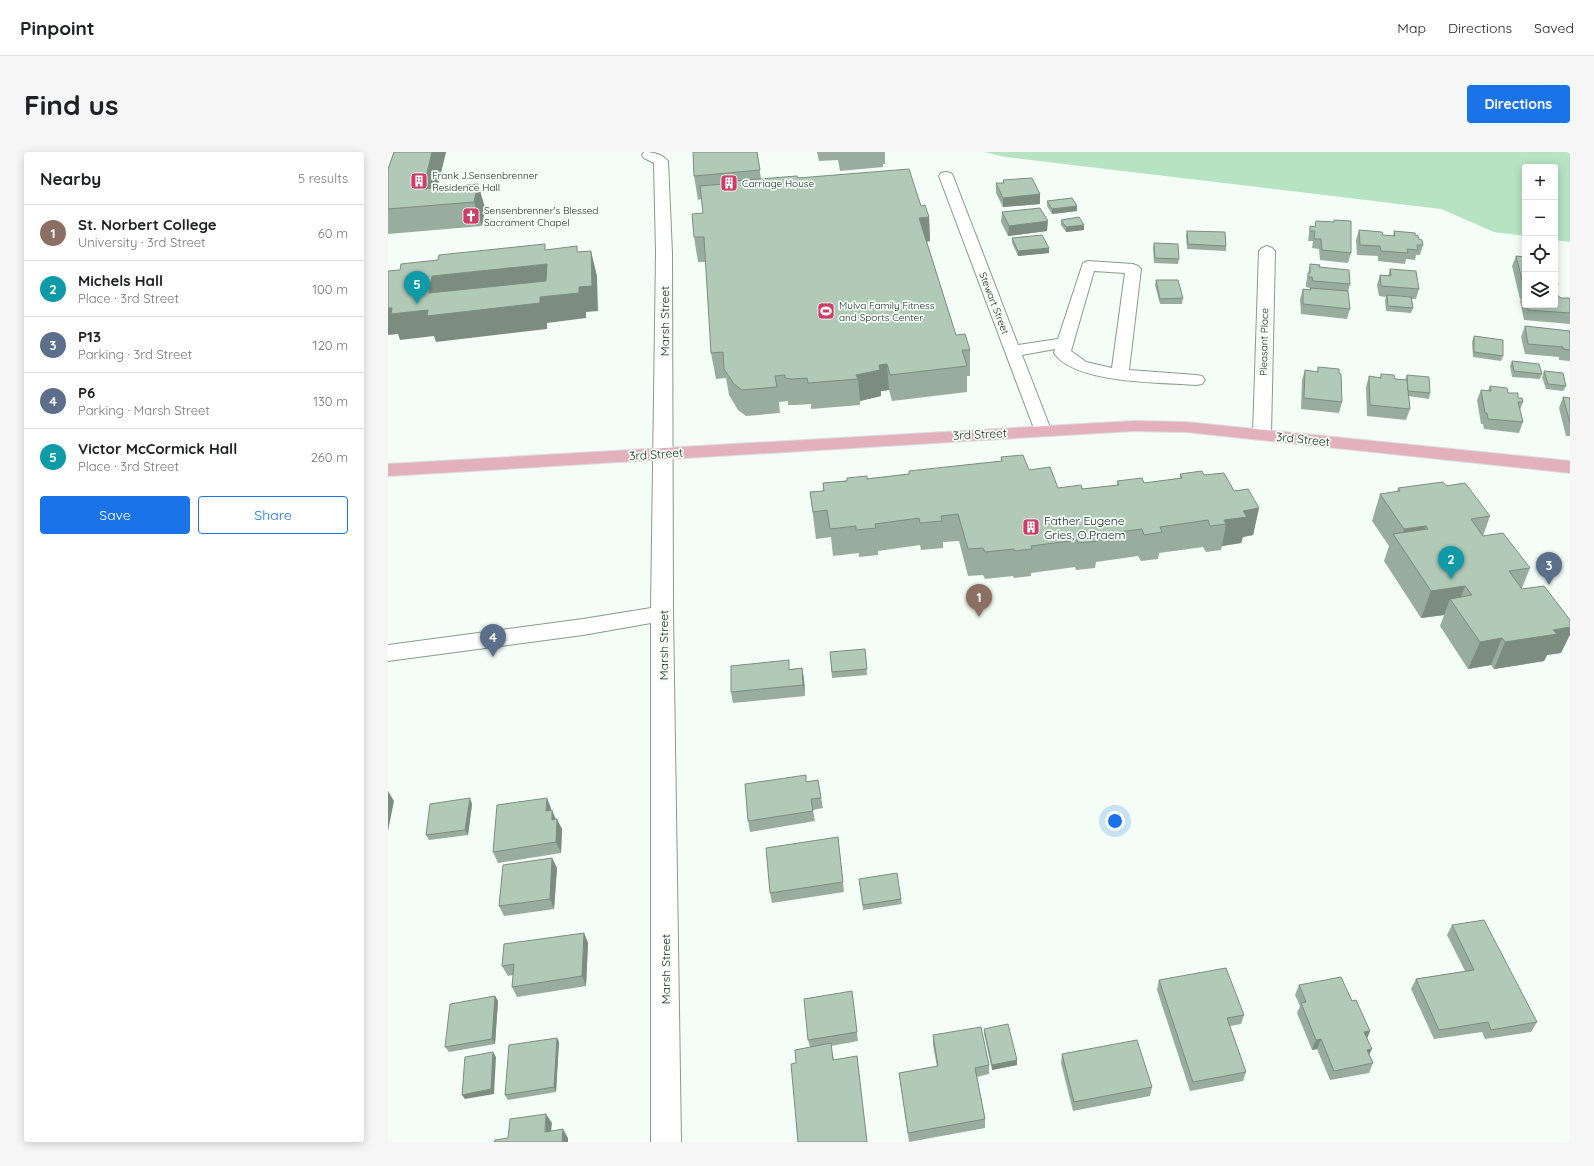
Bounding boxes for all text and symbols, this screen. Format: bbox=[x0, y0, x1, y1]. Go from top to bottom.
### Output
text: Pinpoint bbox=[20, 16, 95, 40]
text: Map bbox=[1397, 19, 1426, 37]
text: Directions bbox=[1448, 19, 1512, 37]
text: Saved bbox=[1534, 19, 1574, 37]
button: Directions bbox=[1467, 85, 1570, 123]
text: Find us bbox=[24, 87, 118, 122]
map controls bbox=[1522, 164, 1558, 308]
button: + bbox=[1522, 164, 1558, 200]
text: Nearby bbox=[40, 168, 101, 189]
place label: Frank J.Sensenbrenner Residence Hall bbox=[432, 169, 538, 194]
text: 5 results bbox=[298, 170, 348, 186]
building icon: Frank J.Sensenbrenner Residence Hall bbox=[409, 171, 429, 191]
building icon: Carriage House bbox=[719, 173, 739, 193]
place label: Carriage House bbox=[742, 177, 815, 190]
button: − bbox=[1522, 200, 1558, 236]
place label: Sensenbrenner's Blessed Sacrament Chapel bbox=[484, 204, 598, 229]
church icon: Sensenbrenner's Blessed Sacrament Chapel bbox=[461, 206, 481, 226]
text: St. Norbert College bbox=[78, 215, 217, 234]
text: 1 bbox=[50, 225, 56, 241]
text: 60 m bbox=[318, 225, 348, 241]
text: University · 3rd Street bbox=[78, 234, 206, 250]
button: locate bbox=[1522, 236, 1558, 272]
street label: Stewart Street bbox=[976, 270, 1012, 336]
text: Michels Hall bbox=[78, 271, 163, 290]
pin: 5 bbox=[404, 271, 430, 304]
button: layers bbox=[1522, 272, 1558, 308]
text: 2 bbox=[49, 281, 57, 297]
text: 100 m bbox=[312, 281, 348, 297]
street label: Marsh Street bbox=[657, 286, 672, 356]
text: Place · 3rd Street bbox=[78, 290, 179, 306]
place label: Mulva Family Fitness and Sports Center bbox=[839, 299, 935, 324]
sports icon: Mulva Family Fitness and Sports Center bbox=[816, 301, 836, 321]
street label: Pleasant Place bbox=[1257, 308, 1271, 376]
text: P13 bbox=[78, 327, 101, 346]
text: 3 bbox=[50, 337, 56, 353]
text: 120 m bbox=[313, 337, 348, 353]
text: Parking · 3rd Street bbox=[78, 346, 192, 362]
text: P6 bbox=[78, 383, 95, 402]
text: 4 bbox=[49, 393, 57, 409]
text: 130 m bbox=[313, 393, 348, 409]
text: Parking · Marsh Street bbox=[78, 402, 210, 418]
street label: 3rd Street bbox=[953, 425, 1007, 443]
street label: 3rd Street bbox=[1275, 429, 1331, 449]
text: Victor McCormick Hall bbox=[78, 439, 237, 458]
street label: 3rd Street bbox=[629, 445, 683, 463]
text: 5 bbox=[49, 449, 57, 465]
text: 260 m bbox=[311, 449, 348, 465]
text: Place · 3rd Street bbox=[78, 458, 179, 474]
button: Save bbox=[40, 496, 190, 534]
button: Share bbox=[198, 496, 348, 534]
place label: Father Eugene Gries, O.Praem bbox=[1044, 513, 1126, 542]
building icon: Father Eugene Gries, O.Praem bbox=[1021, 517, 1041, 537]
pin: 2 bbox=[1438, 546, 1464, 579]
pin: 3 bbox=[1536, 552, 1562, 585]
pin: 1 bbox=[966, 584, 992, 617]
street label: Marsh Street bbox=[656, 610, 671, 680]
pin: 4 bbox=[480, 624, 506, 657]
your location bbox=[1105, 811, 1125, 831]
street label: Marsh Street bbox=[658, 934, 673, 1004]

